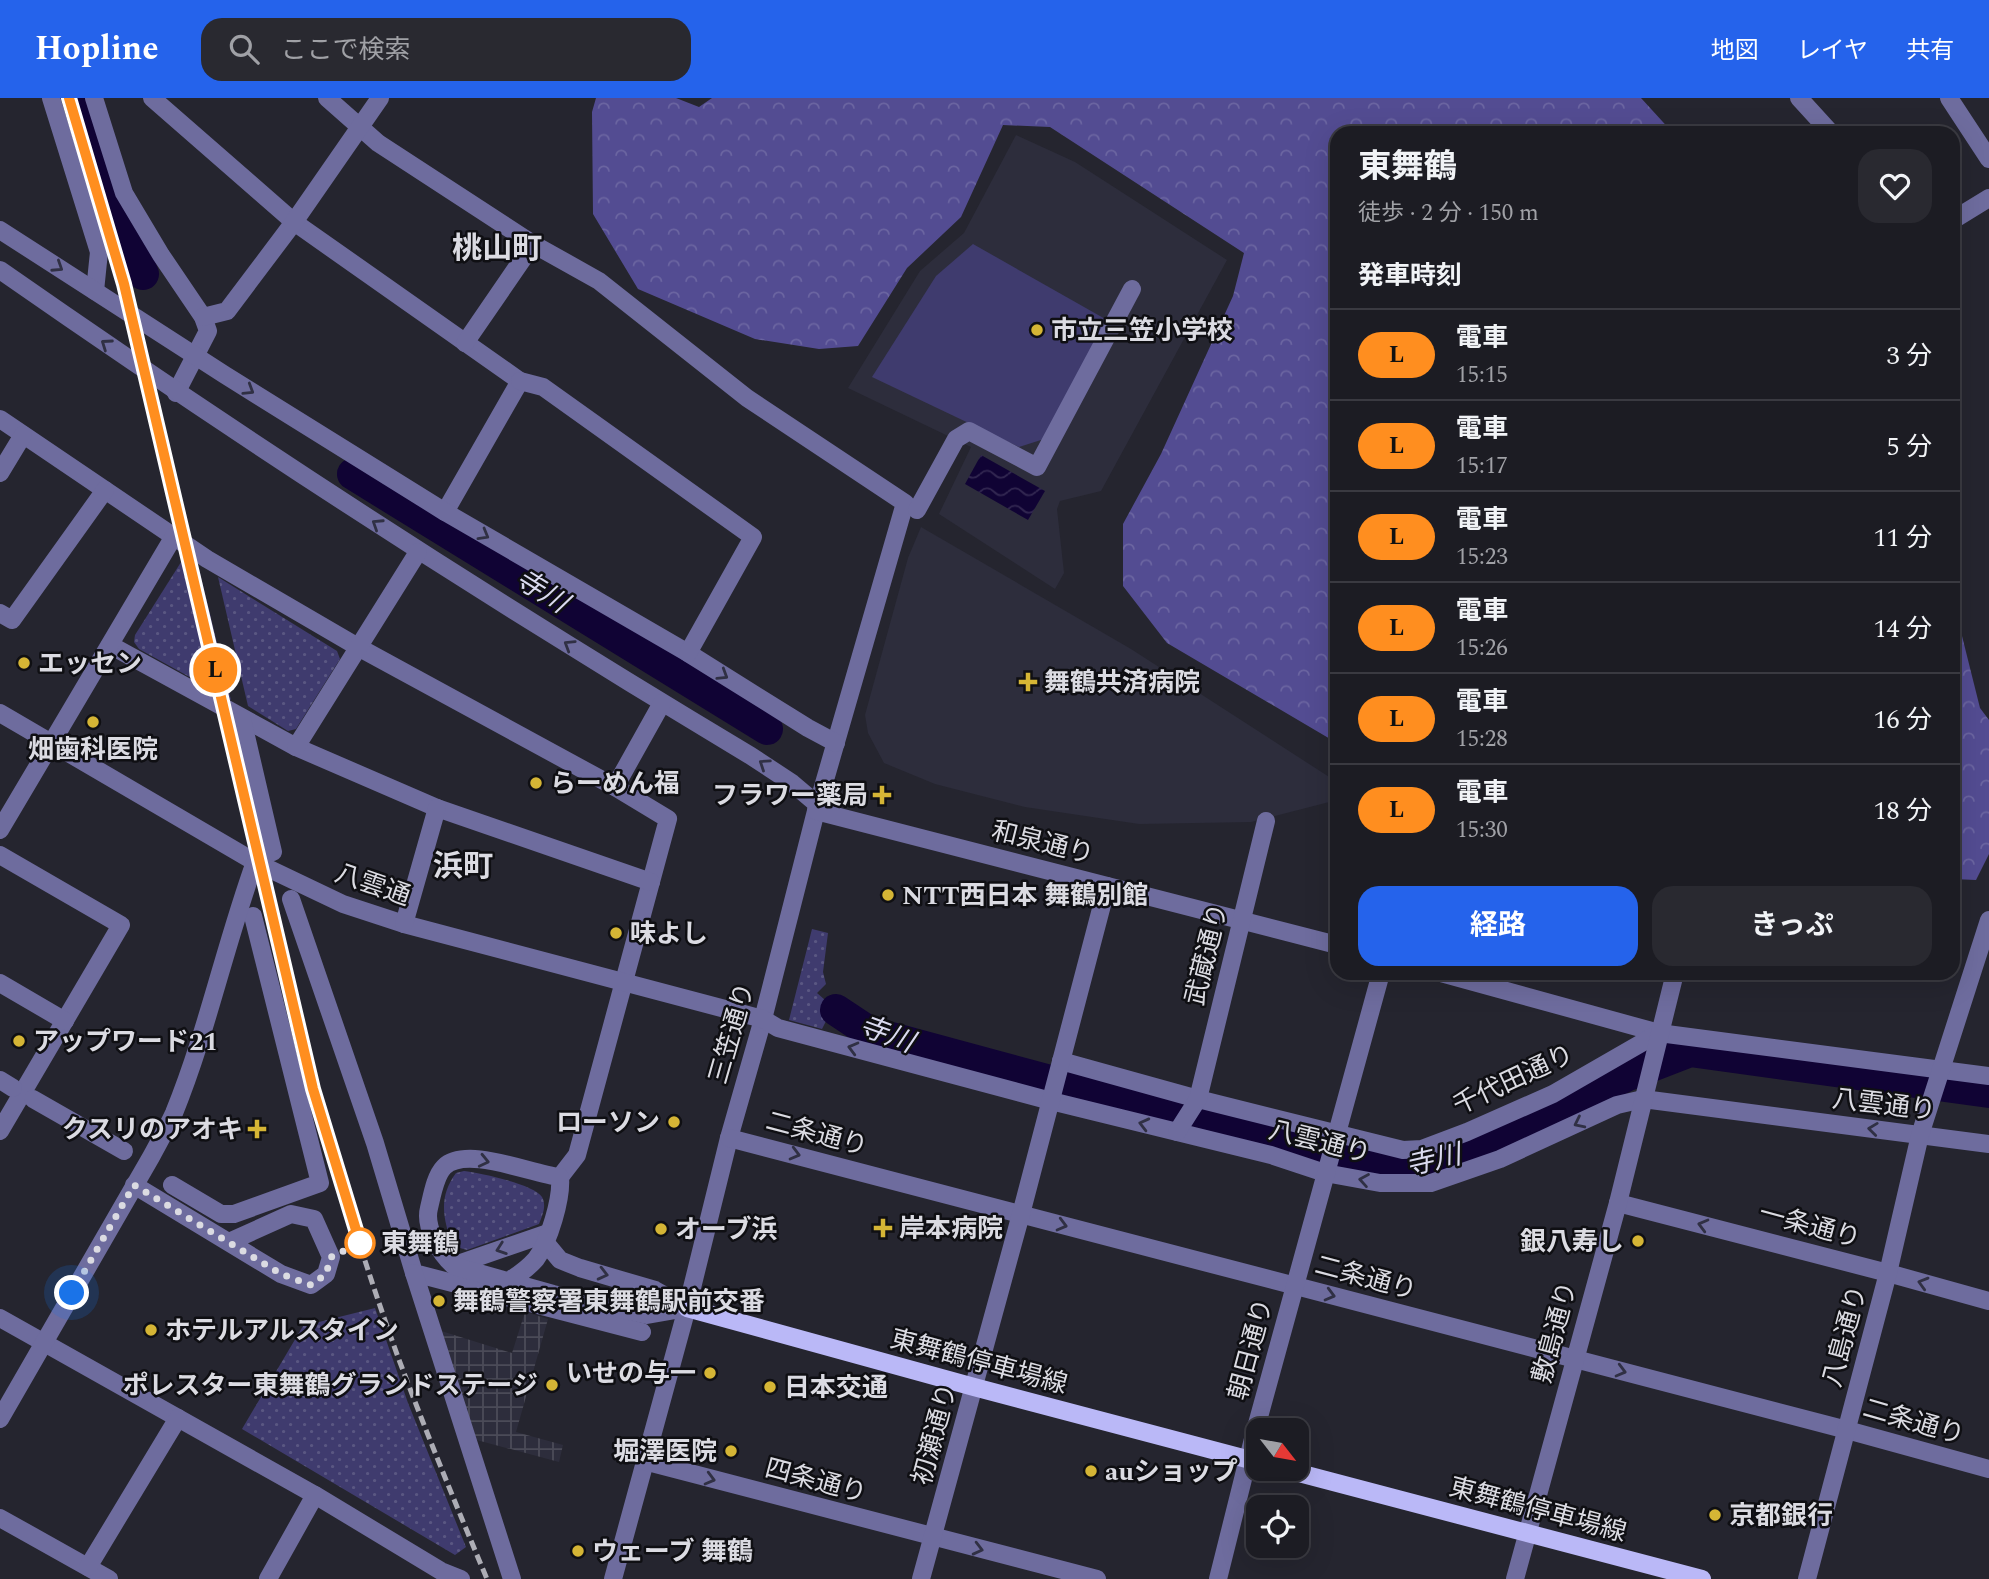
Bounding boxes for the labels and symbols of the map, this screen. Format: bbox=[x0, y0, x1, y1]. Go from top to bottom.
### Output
district label: 桃山町 bbox=[452, 226, 542, 272]
one-way arrow bbox=[50, 259, 63, 272]
place label: 市立三笠小学校 bbox=[1051, 311, 1233, 351]
marker: 市立三笠小学校 bbox=[1029, 322, 1045, 338]
one-way arrow bbox=[101, 340, 114, 352]
one-way arrow bbox=[241, 382, 254, 395]
one-way arrow bbox=[371, 520, 384, 533]
one-way arrow bbox=[477, 527, 490, 540]
water label: 寺川 bbox=[506, 558, 579, 626]
one-way arrow bbox=[564, 641, 577, 654]
place label: エッセン bbox=[38, 644, 142, 684]
line badge: L bbox=[192, 647, 238, 693]
marker: エッセン bbox=[16, 655, 32, 671]
place label: 舞鶴共済病院 bbox=[1044, 663, 1200, 703]
one-way arrow bbox=[715, 666, 728, 679]
marker: 舞鶴共済病院 bbox=[1018, 672, 1038, 692]
marker: 畑歯科医院 bbox=[85, 714, 101, 730]
place label: 畑歯科医院 bbox=[28, 730, 158, 770]
one-way arrow bbox=[758, 759, 771, 772]
place label: らーめん福 bbox=[550, 764, 680, 804]
marker: らーめん福 bbox=[528, 775, 544, 791]
place label: フラワー薬局 bbox=[712, 776, 868, 816]
marker: フラワー薬局 bbox=[874, 787, 890, 803]
street label: 和泉通り bbox=[987, 811, 1098, 875]
district label: 浜町 bbox=[433, 844, 493, 890]
street label: 八雲通 bbox=[329, 853, 416, 917]
place label: NTT西日本 舞鶴別館 bbox=[902, 876, 1148, 916]
marker: NTT西日本 舞鶴別館 bbox=[880, 887, 896, 903]
street label: 武蔵通り bbox=[1175, 899, 1239, 1010]
place label: 味よし bbox=[630, 914, 708, 954]
marker: 味よし bbox=[608, 925, 624, 941]
street label: 三笠通り bbox=[698, 978, 766, 1089]
water label: 寺川 bbox=[853, 1005, 923, 1065]
place label: アップワード21 bbox=[33, 1022, 218, 1062]
marker: アップワード21 bbox=[11, 1033, 27, 1049]
street label: 千代田通り bbox=[1446, 1034, 1581, 1126]
one-way arrow bbox=[847, 1042, 859, 1056]
street label: 八雲通り bbox=[1830, 1079, 1938, 1131]
street label: 二条通り bbox=[761, 1101, 872, 1167]
place label: ローソン bbox=[556, 1103, 660, 1143]
place label: クスリのアオキ bbox=[62, 1110, 243, 1150]
street label: 八雲通り bbox=[1264, 1110, 1375, 1174]
marker: ローソン bbox=[666, 1114, 682, 1130]
one-way arrow bbox=[1574, 1115, 1586, 1129]
one-way arrow bbox=[1138, 1118, 1150, 1132]
marker: クスリのアオキ bbox=[249, 1121, 265, 1137]
one-way arrow bbox=[1867, 1122, 1879, 1137]
water label: 寺川 bbox=[1401, 1133, 1468, 1188]
one-way arrow bbox=[789, 1146, 801, 1161]
one-way arrow bbox=[478, 1152, 490, 1167]
one-way arrow bbox=[1358, 1173, 1370, 1188]
street label: 一条通り bbox=[1754, 1193, 1865, 1259]
place label: 岸本病院 bbox=[899, 1209, 1003, 1249]
place label: オーブ浜 bbox=[675, 1210, 777, 1250]
one-way arrow bbox=[1056, 1217, 1068, 1231]
marker: 岸本病院 bbox=[873, 1218, 893, 1238]
one-way arrow bbox=[1698, 1219, 1710, 1233]
marker: オーブ浜 bbox=[653, 1221, 669, 1237]
place label: 銀八寿し bbox=[1520, 1222, 1624, 1262]
place label: 東舞鶴 bbox=[381, 1224, 459, 1264]
marker: 東舞鶴 bbox=[345, 1228, 375, 1258]
marker: 銀八寿し bbox=[1630, 1233, 1646, 1249]
one-way arrow bbox=[495, 1241, 507, 1255]
street label: 二条通り bbox=[1310, 1245, 1421, 1311]
one-way arrow bbox=[596, 1266, 608, 1280]
your location bbox=[54, 1275, 89, 1310]
one-way arrow bbox=[1918, 1276, 1930, 1291]
street label: 敷島通り bbox=[1522, 1277, 1588, 1388]
street label: 八島通り bbox=[1812, 1281, 1878, 1392]
place label: 舞鶴警察署東舞鶴駅前交番 bbox=[453, 1282, 765, 1322]
one-way arrow bbox=[1323, 1287, 1335, 1301]
marker: 舞鶴警察署東舞鶴駅前交番 bbox=[431, 1293, 447, 1309]
street label: 朝日通り bbox=[1218, 1294, 1284, 1405]
place label: ホテルアルスタイン bbox=[165, 1311, 399, 1351]
street label: 東舞鶴停車場線 bbox=[886, 1319, 1072, 1405]
marker: ホテルアルスタイン bbox=[143, 1322, 159, 1338]
place label: いせの与一 bbox=[566, 1354, 696, 1394]
one-way arrow bbox=[1615, 1363, 1627, 1377]
marker: いせの与一 bbox=[702, 1365, 718, 1381]
place label: ポレスター東舞鶴グランドステージ bbox=[123, 1366, 538, 1406]
place label: 日本交通 bbox=[784, 1368, 888, 1408]
marker: ポレスター東舞鶴グランドステージ bbox=[544, 1377, 560, 1393]
marker: 日本交通 bbox=[762, 1379, 778, 1395]
street label: 初瀬通り bbox=[902, 1379, 968, 1490]
street label: 二条通り bbox=[1858, 1388, 1969, 1456]
north arrow bbox=[1246, 1418, 1309, 1480]
place label: 堀澤医院 bbox=[613, 1432, 717, 1472]
marker: 堀澤医院 bbox=[723, 1443, 739, 1459]
street label: 四条通り bbox=[760, 1448, 871, 1514]
place label: auショップ bbox=[1105, 1452, 1238, 1492]
marker: auショップ bbox=[1083, 1463, 1099, 1479]
street label: 東舞鶴停車場線 bbox=[1445, 1467, 1631, 1553]
one-way arrow bbox=[704, 1471, 716, 1485]
place label: 京都銀行 bbox=[1729, 1496, 1833, 1536]
marker: 京都銀行 bbox=[1707, 1507, 1723, 1523]
place label: ウェーブ 舞鶴 bbox=[592, 1532, 753, 1572]
one-way arrow bbox=[972, 1541, 984, 1555]
marker: ウェーブ 舞鶴 bbox=[570, 1543, 586, 1559]

